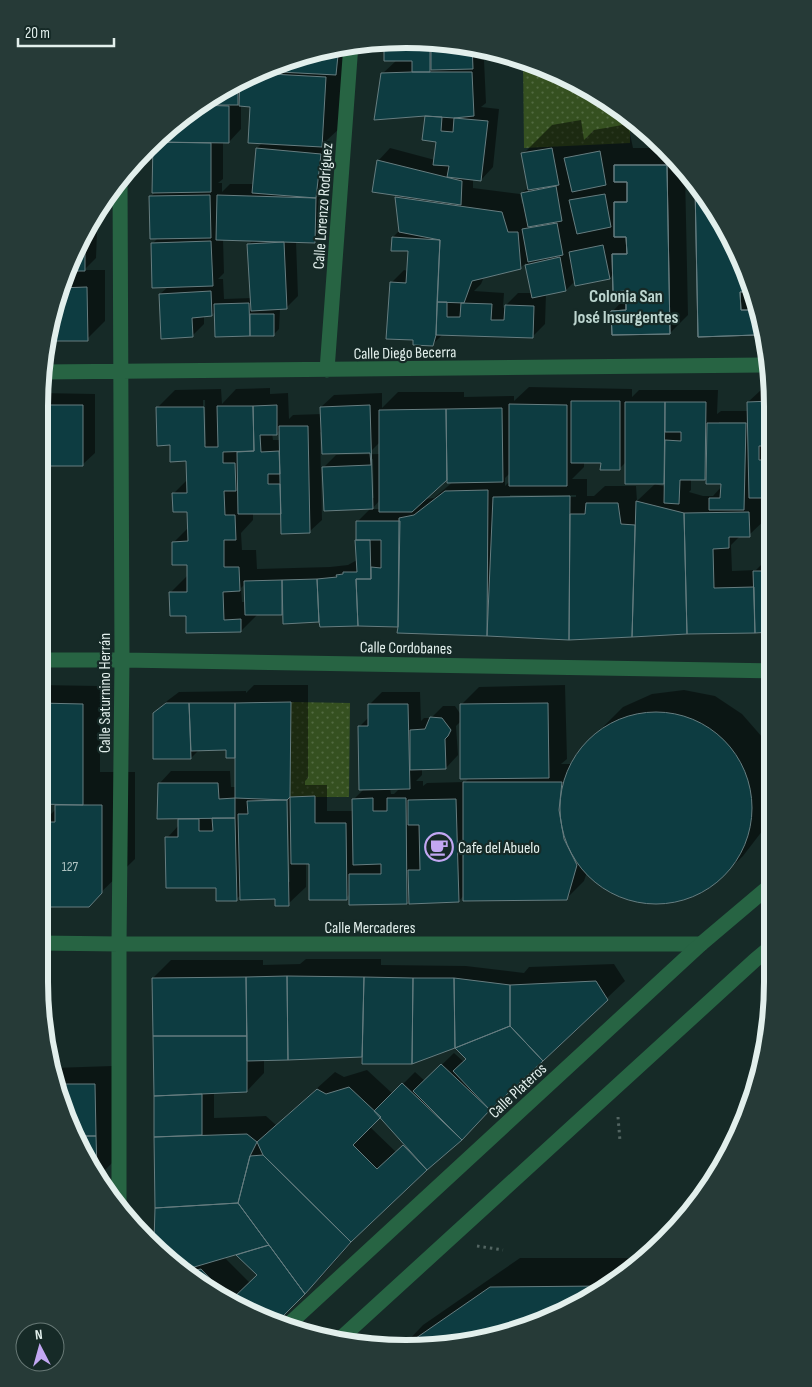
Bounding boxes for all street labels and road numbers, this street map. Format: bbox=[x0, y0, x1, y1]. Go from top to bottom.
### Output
street label: Calle Lorenzo Rodríguez bbox=[310, 142, 337, 270]
street label: Calle Diego Becerra bbox=[353, 343, 457, 364]
street label: Calle Saturnino Herrán bbox=[96, 633, 115, 753]
street label: Calle Cordobanes bbox=[360, 638, 453, 659]
street label: Calle Mercaderes bbox=[325, 919, 416, 938]
street label: Calle Plateros bbox=[485, 1059, 551, 1123]

